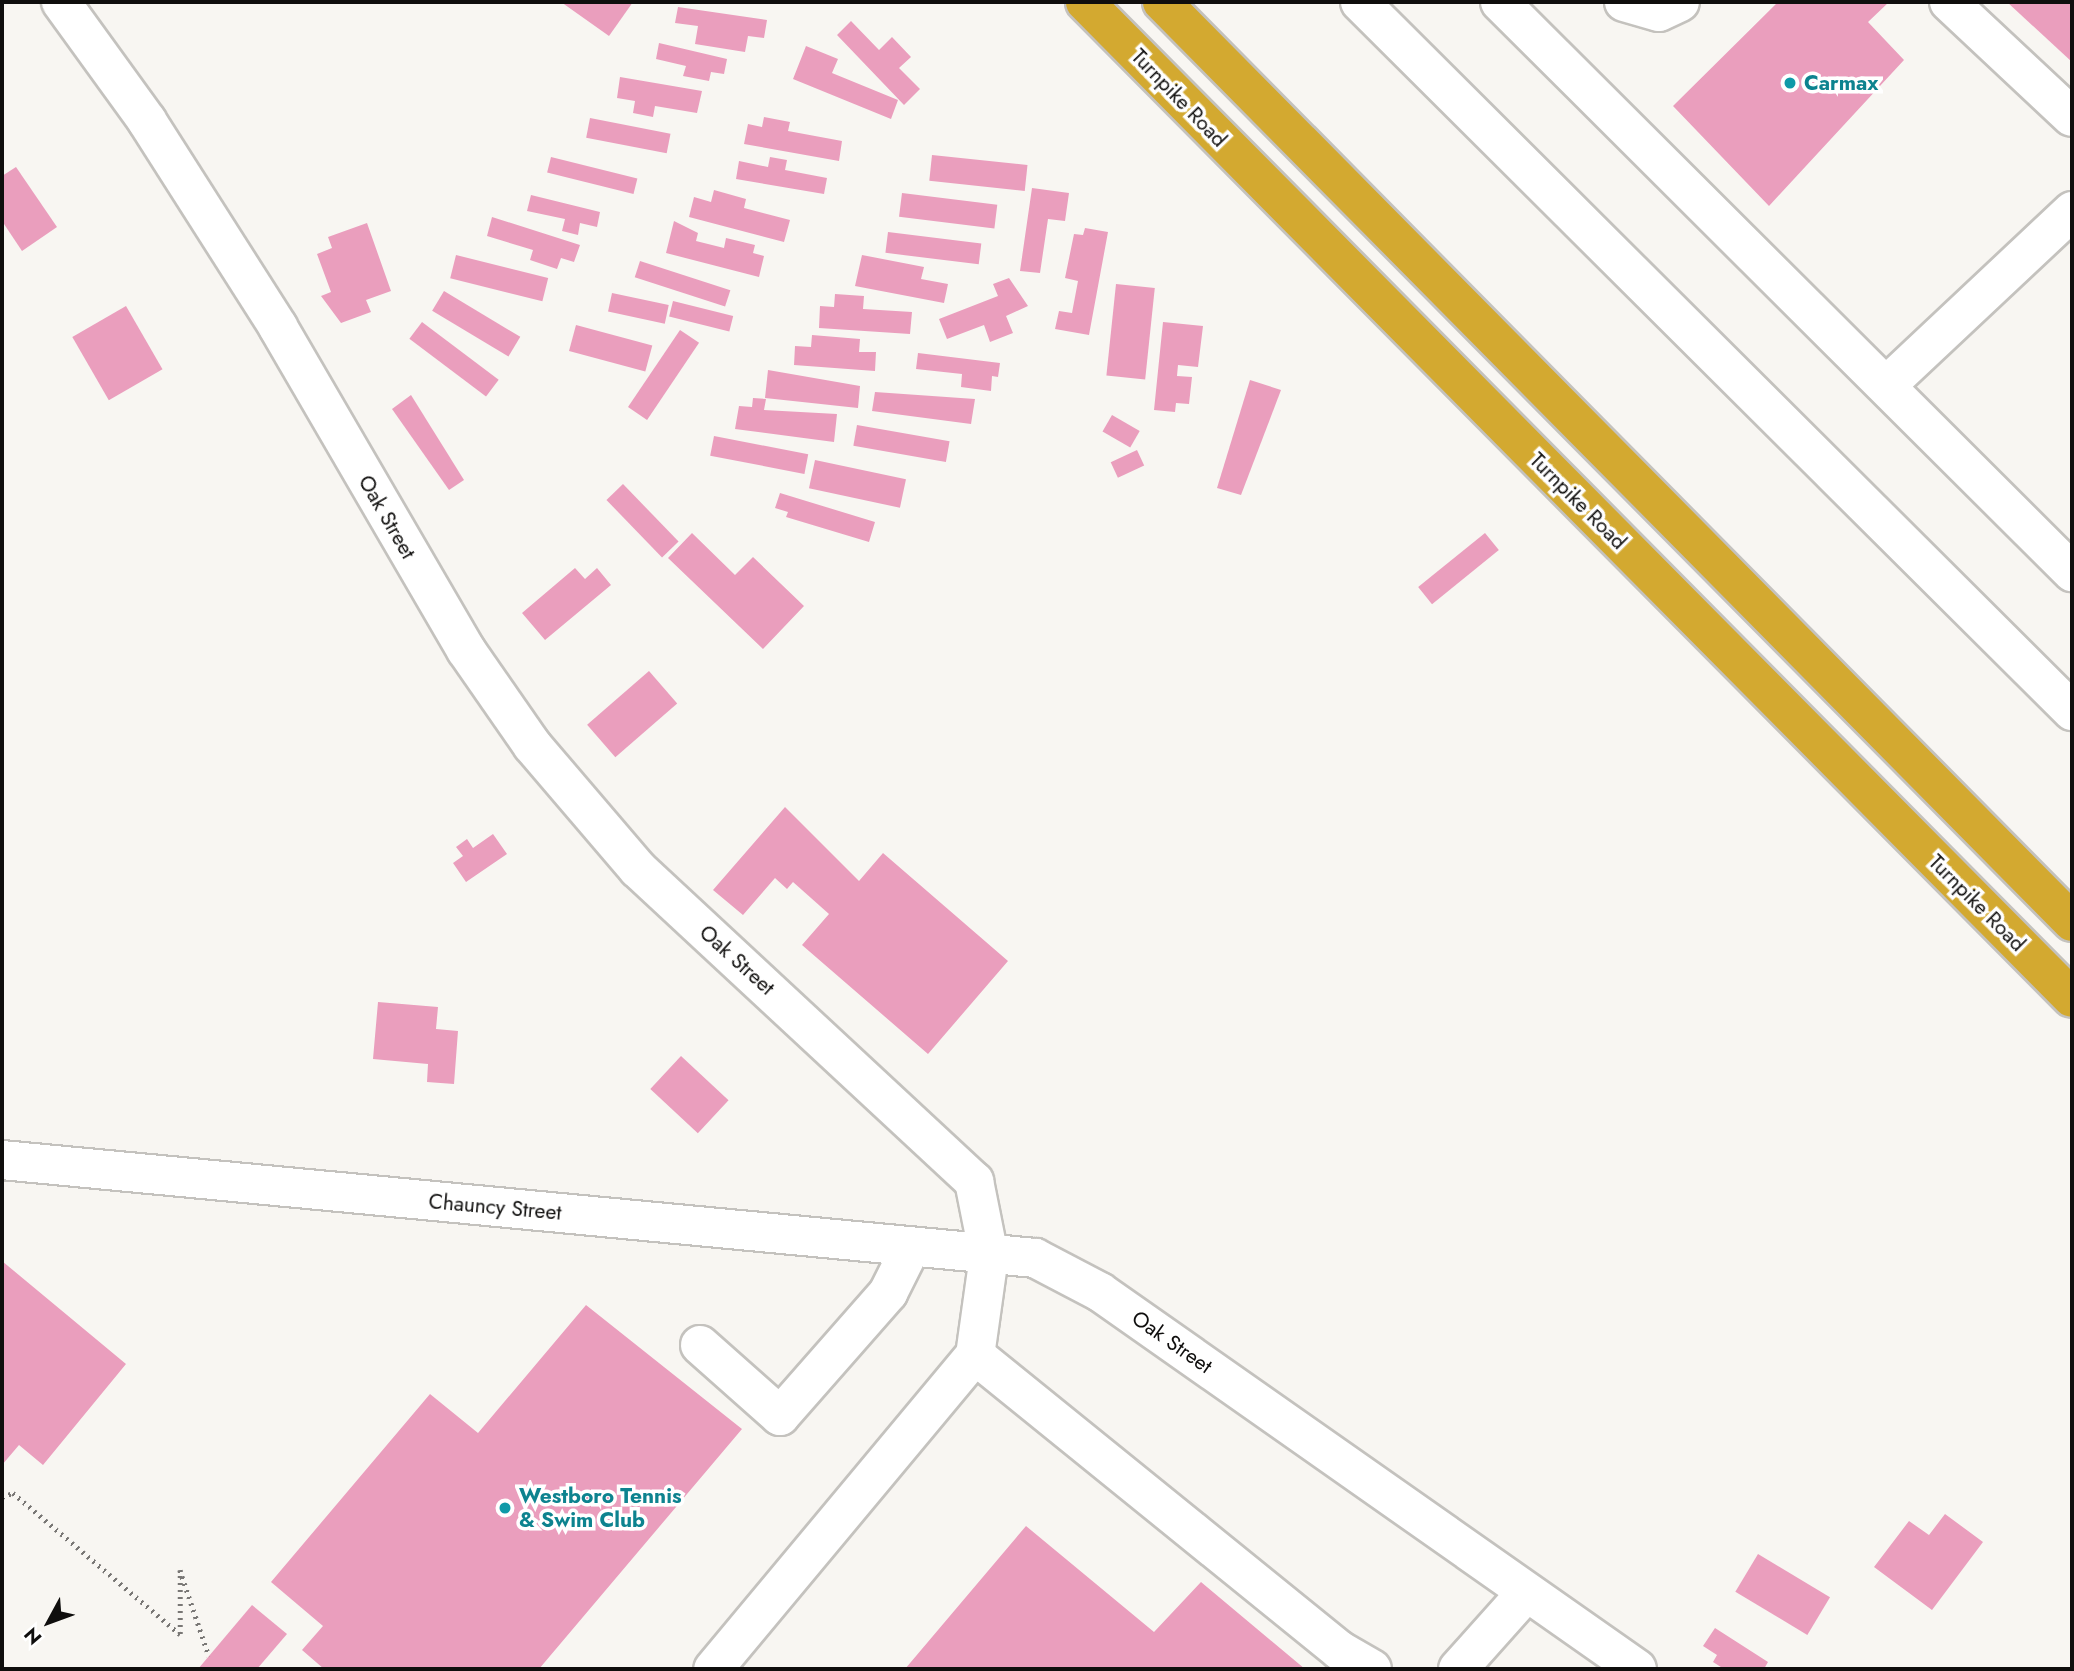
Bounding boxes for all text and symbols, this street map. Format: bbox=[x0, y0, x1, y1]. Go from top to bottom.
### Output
street label: Turnpike Road bbox=[1126, 44, 1232, 152]
place label: Carmax bbox=[1804, 70, 1878, 96]
marker: Carmax bbox=[1782, 75, 1798, 91]
street label: Turnpike Road bbox=[1525, 448, 1631, 554]
street label: Oak Street bbox=[353, 471, 421, 563]
street label: Turnpike Road bbox=[1924, 850, 2030, 956]
street label: Oak Street bbox=[694, 920, 780, 1000]
street label: Chauncy Street bbox=[428, 1189, 562, 1225]
street label: Oak Street bbox=[1127, 1305, 1217, 1379]
place label: Westboro Tennis & Swim Club bbox=[519, 1483, 682, 1533]
marker: Westboro Tennis & Swim Club bbox=[497, 1500, 513, 1516]
north arrow bbox=[14, 1587, 84, 1657]
text: N bbox=[18, 1622, 48, 1651]

